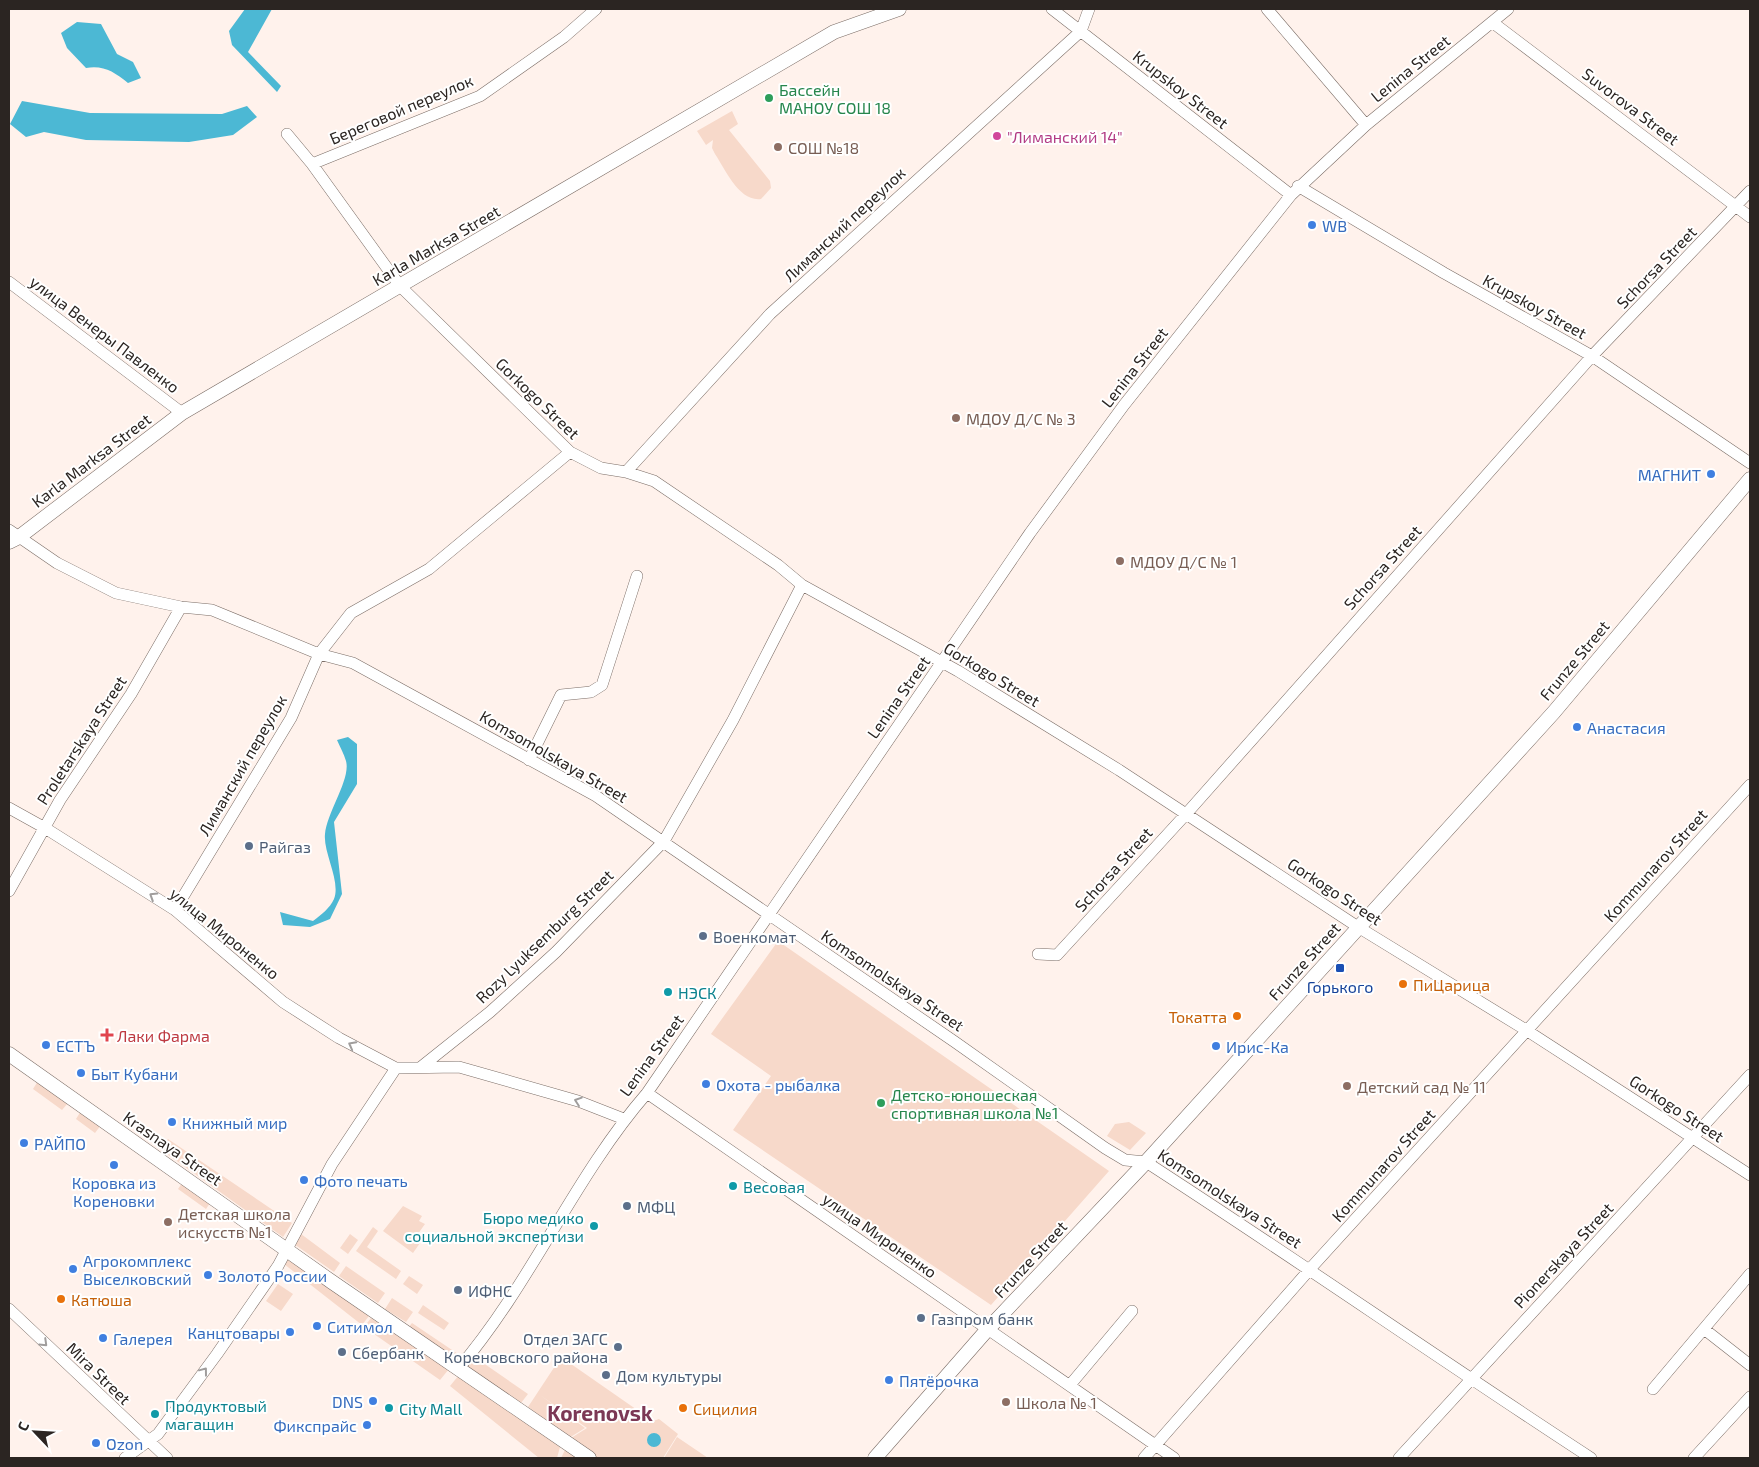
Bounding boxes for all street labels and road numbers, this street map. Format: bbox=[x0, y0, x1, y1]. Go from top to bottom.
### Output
street label: Lenina Street bbox=[1367, 30, 1453, 106]
street label: Krupskoy Street bbox=[1130, 46, 1232, 132]
street label: Suvorova Street bbox=[1579, 64, 1683, 148]
street label: Береговой переулок bbox=[326, 70, 476, 149]
street label: Лиманский переулок bbox=[779, 162, 910, 286]
street label: Karla Marksa Street bbox=[369, 201, 503, 289]
street label: Schorsa Street bbox=[1612, 222, 1700, 312]
street label: Krupskoy Street bbox=[1480, 270, 1590, 342]
street label: улица Венеры Павленко bbox=[26, 272, 183, 397]
street label: Lenina Street bbox=[1097, 323, 1171, 411]
street label: Gorkogo Street bbox=[492, 353, 584, 443]
street label: Karla Marksa Street bbox=[28, 409, 154, 511]
street label: Schorsa Street bbox=[1339, 521, 1425, 613]
street label: Frunze Street bbox=[1535, 616, 1613, 704]
street label: Gorkogo Street bbox=[941, 638, 1043, 710]
street label: Lenina Street bbox=[863, 652, 933, 742]
street label: Proletarskaya Street bbox=[32, 672, 130, 808]
street label: Лиманский переулок bbox=[194, 691, 291, 839]
street label: Komsomolskaya Street bbox=[477, 706, 631, 806]
street label: Kommunarov Street bbox=[1599, 805, 1711, 925]
street label: Schorsa Street bbox=[1070, 823, 1156, 915]
street label: Gorkogo Street bbox=[1284, 853, 1386, 929]
street label: Rozy Lyuksemburg Street bbox=[471, 865, 617, 1007]
street label: улица Мироненко bbox=[166, 883, 283, 984]
street label: Frunze Street bbox=[1264, 918, 1344, 1004]
street label: Komsomolskaya Street bbox=[818, 925, 968, 1035]
street label: Lenina Street bbox=[615, 1011, 687, 1099]
street label: Gorkogo Street bbox=[1626, 1070, 1728, 1146]
street label: Kommunarov Street bbox=[1327, 1105, 1439, 1225]
street label: Krasnaya Street bbox=[120, 1107, 226, 1189]
street label: Komsomolskaya Street bbox=[1155, 1144, 1305, 1252]
street label: улица Мироненко bbox=[819, 1188, 941, 1282]
street label: Pionerskaya Street bbox=[1509, 1198, 1617, 1312]
street label: Frunze Street bbox=[990, 1217, 1070, 1301]
street label: Mira Street bbox=[63, 1338, 135, 1408]

